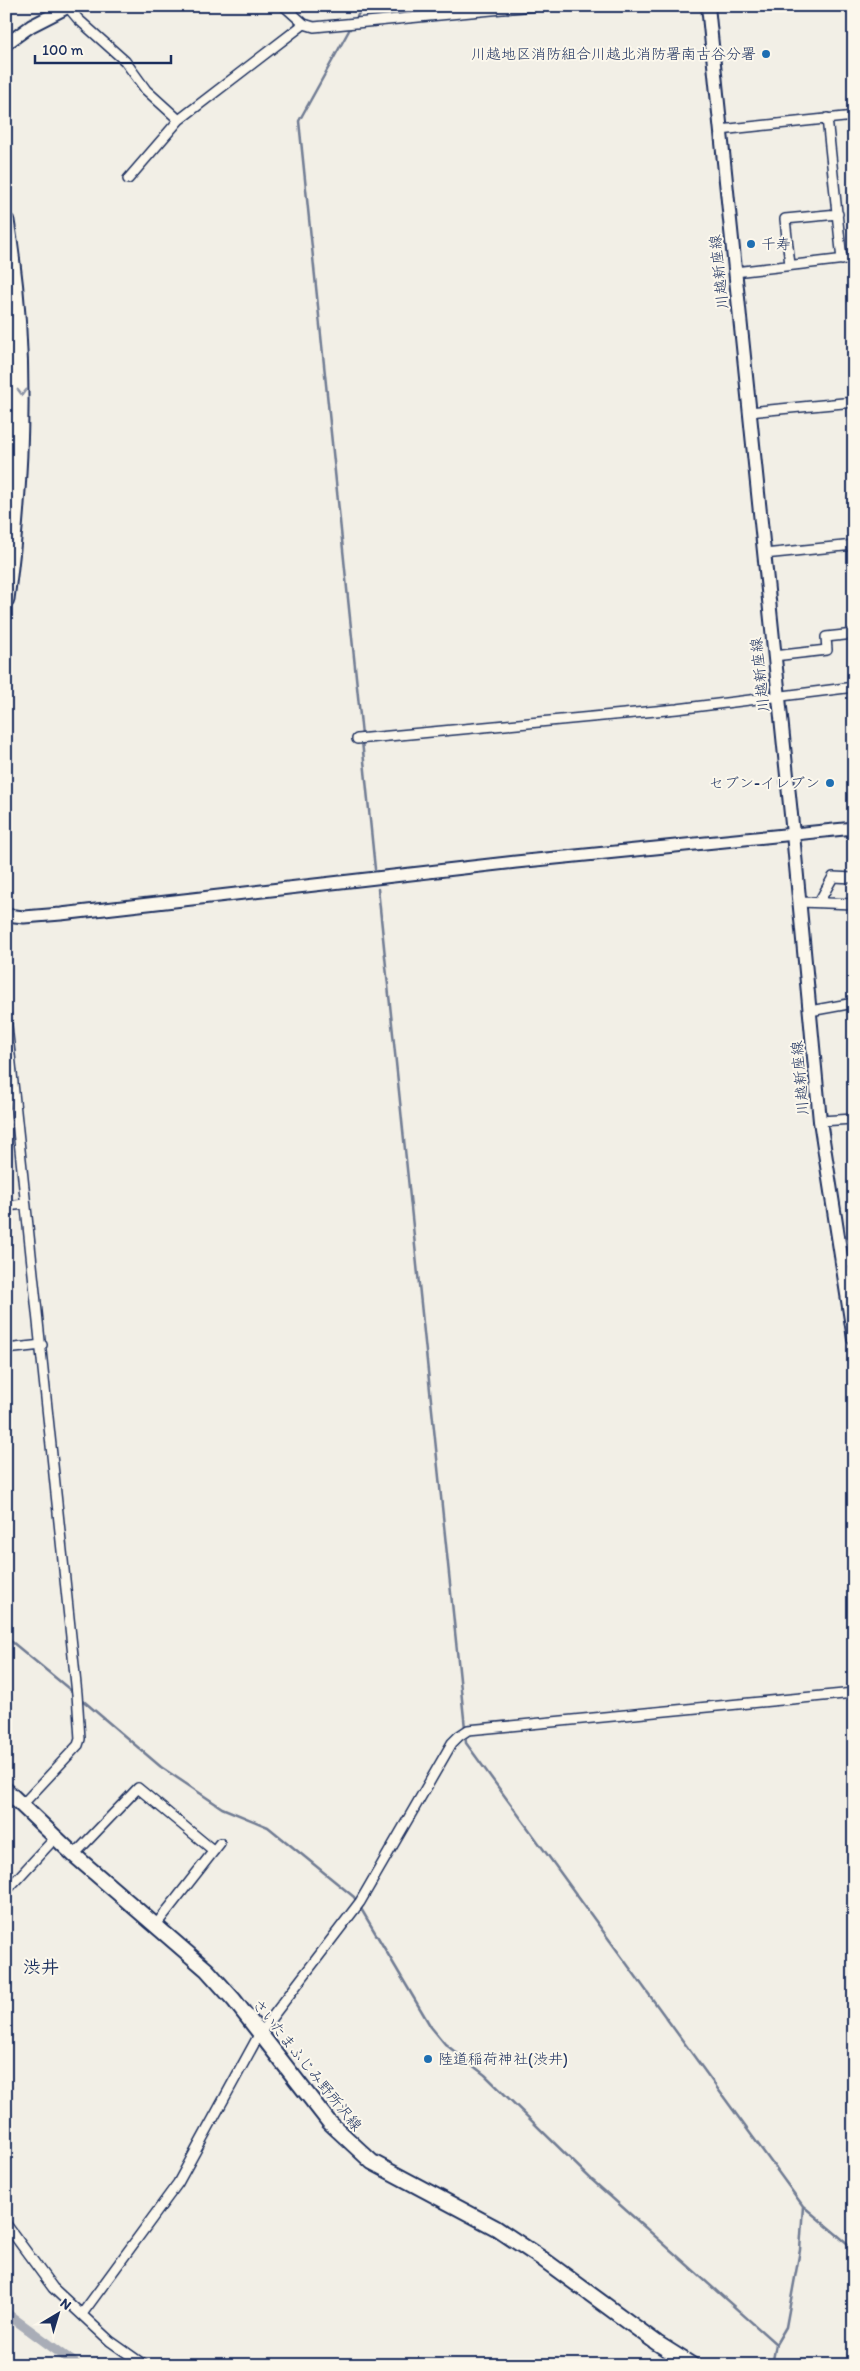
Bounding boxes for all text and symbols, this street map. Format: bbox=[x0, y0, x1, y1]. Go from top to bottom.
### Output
scale bar bbox=[35, 32, 171, 64]
text: 100 m bbox=[42, 41, 84, 59]
place label: 川越地区消防組合川越北消防署南古谷分署 bbox=[471, 45, 756, 63]
marker: 川越地区消防組合川越北消防署南古谷分署 bbox=[760, 48, 772, 60]
street label: 川越新座線 bbox=[706, 234, 732, 310]
place label: 千寿 bbox=[761, 235, 791, 253]
marker: 千寿 bbox=[745, 238, 757, 250]
one-way arrow bbox=[17, 388, 27, 396]
street label: 川越新座線 bbox=[747, 637, 773, 713]
place label: セブン-イレブン bbox=[709, 774, 820, 792]
marker: セブン-イレブン bbox=[824, 777, 836, 789]
street label: 川越新座線 bbox=[788, 1040, 812, 1116]
district label: 渋井 bbox=[23, 1956, 59, 1978]
street label: さいたまふじみ野所沢線 bbox=[248, 1995, 366, 2135]
place label: 陸道稲荷神社(渋井) bbox=[438, 2050, 568, 2068]
marker: 陸道稲荷神社(渋井) bbox=[422, 2053, 434, 2065]
north arrow bbox=[32, 2288, 82, 2338]
text: N bbox=[57, 2295, 75, 2314]

